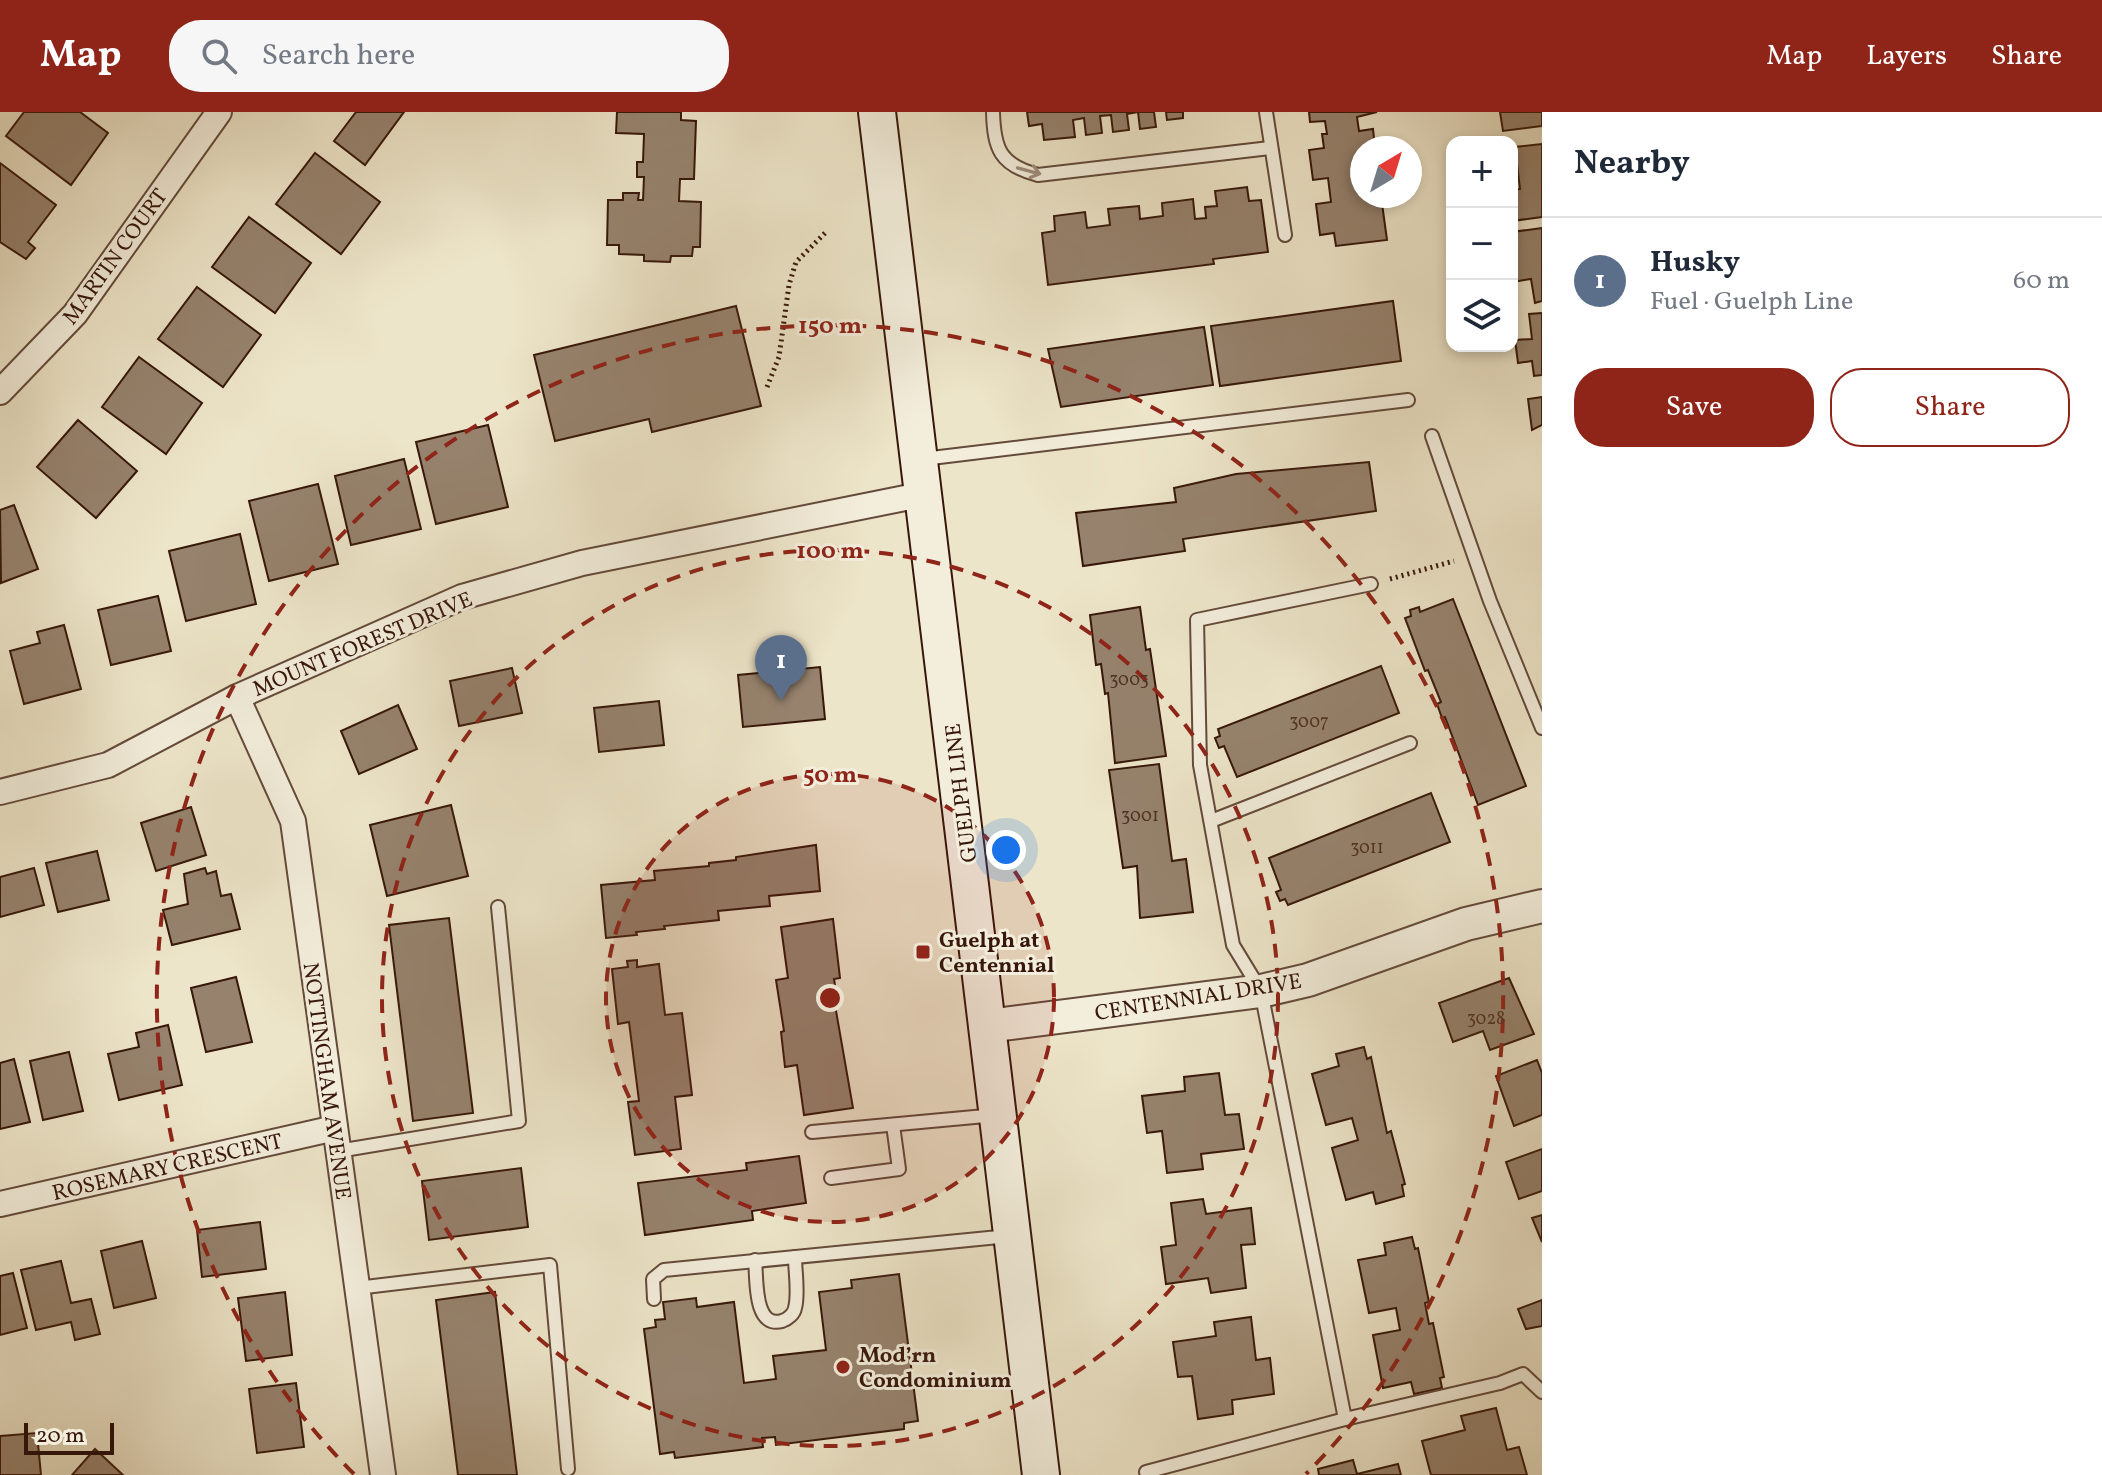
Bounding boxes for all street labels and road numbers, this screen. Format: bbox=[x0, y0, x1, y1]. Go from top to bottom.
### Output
street label: MARTIN COURT bbox=[56, 183, 176, 332]
street label: MOUNT FOREST DRIVE bbox=[248, 585, 478, 706]
street label: GUELPH LINE bbox=[939, 721, 986, 864]
street label: NOTTINGHAM AVENUE bbox=[294, 961, 358, 1202]
street label: CENTENNIAL DRIVE bbox=[1093, 967, 1304, 1030]
street label: ROSEMARY CRESCENT bbox=[49, 1127, 286, 1210]

